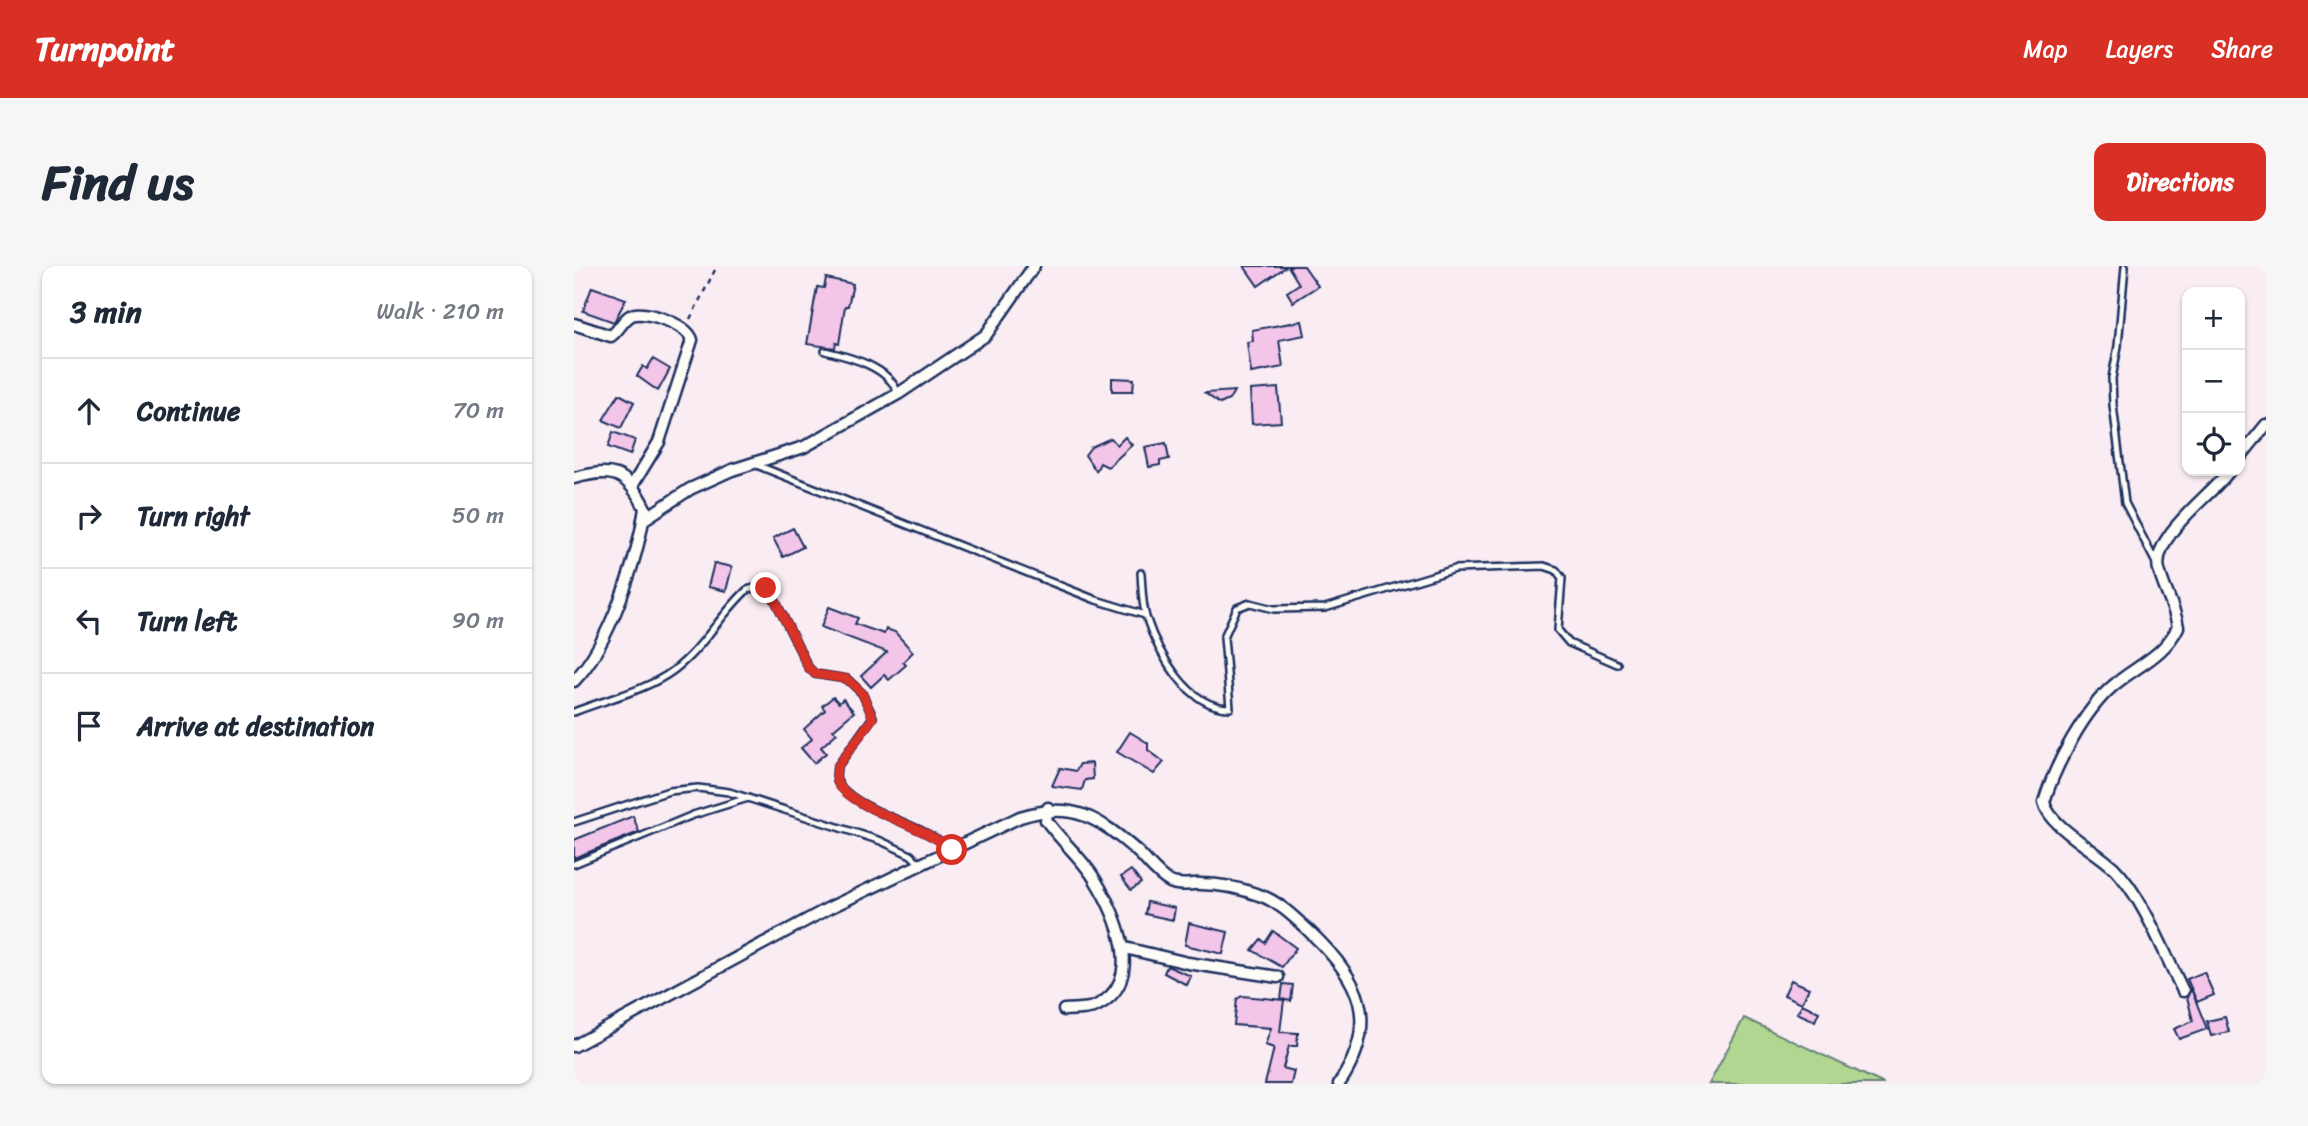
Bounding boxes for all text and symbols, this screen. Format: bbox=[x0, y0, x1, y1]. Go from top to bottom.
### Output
text: Turnpoint bbox=[35, 20, 175, 78]
text: Map bbox=[2023, 28, 2068, 70]
text: Layers bbox=[2106, 28, 2173, 70]
text: Share bbox=[2211, 28, 2273, 70]
text: Find us bbox=[42, 139, 194, 226]
button: Directions bbox=[2094, 143, 2266, 221]
text: 3 min bbox=[70, 285, 142, 339]
map controls bbox=[2182, 287, 2245, 476]
button: + bbox=[2182, 287, 2245, 350]
text: Walk · 210 m bbox=[377, 291, 504, 332]
button: − bbox=[2182, 350, 2245, 413]
text: Continue bbox=[137, 388, 240, 434]
text: 70 m bbox=[453, 390, 504, 431]
icon: ahead bbox=[70, 392, 108, 430]
button: locate bbox=[2182, 413, 2245, 476]
text: Turn right bbox=[137, 493, 250, 539]
text: 50 m bbox=[452, 495, 504, 536]
icon: right bbox=[70, 497, 108, 535]
route end bbox=[750, 572, 781, 603]
text: Turn left bbox=[137, 598, 237, 644]
text: 90 m bbox=[452, 600, 504, 641]
icon: left bbox=[70, 602, 108, 640]
text: Arrive at destination bbox=[137, 703, 374, 749]
icon: arrive bbox=[70, 707, 108, 745]
route start bbox=[936, 834, 967, 865]

